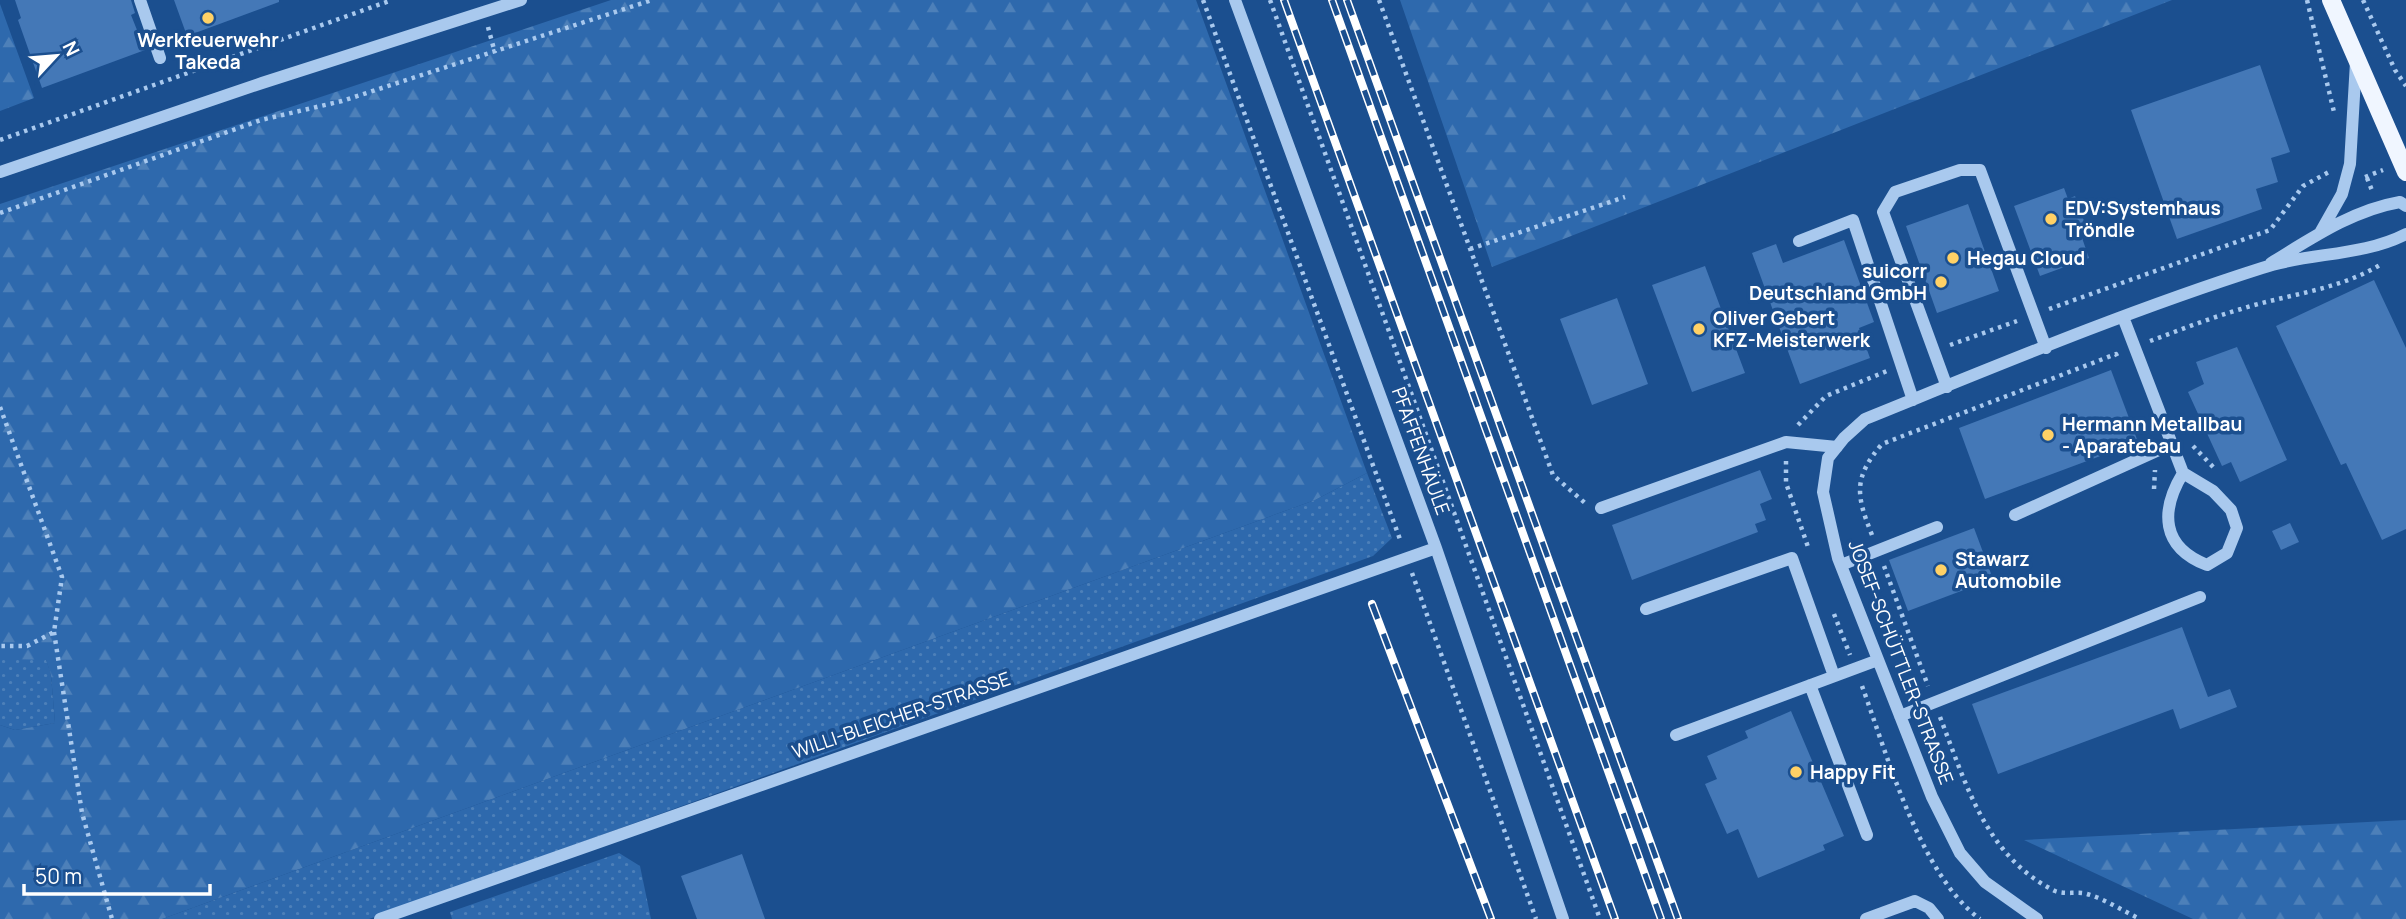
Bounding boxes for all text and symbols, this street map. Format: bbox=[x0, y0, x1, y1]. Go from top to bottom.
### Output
marker: Werkfeuerwehr Takeda bbox=[200, 10, 216, 26]
north arrow bbox=[21, 21, 91, 91]
place label: Werkfeuerwehr Takeda bbox=[137, 27, 279, 75]
text: N bbox=[57, 37, 86, 60]
place label: EDV:Systemhaus Tröndle bbox=[2065, 195, 2221, 243]
marker: EDV:Systemhaus Tröndle bbox=[2043, 211, 2059, 227]
place label: Hegau Cloud bbox=[1967, 245, 2085, 271]
marker: Hegau Cloud bbox=[1945, 250, 1961, 266]
place label: suicorr Deutschland GmbH bbox=[1749, 258, 1927, 306]
marker: suicorr Deutschland GmbH bbox=[1933, 274, 1949, 290]
place label: Oliver Gebert KFZ-Meisterwerk bbox=[1713, 305, 1871, 353]
marker: Oliver Gebert KFZ-Meisterwerk bbox=[1691, 321, 1707, 337]
street label: PFAFFENHÄULE bbox=[1386, 383, 1456, 519]
place label: Hermann Metallbau - Aparatebau bbox=[2062, 411, 2242, 459]
marker: Hermann Metallbau - Aparatebau bbox=[2040, 427, 2056, 443]
street label: JOSEF-SCHÜTTLER-STRASSE bbox=[1842, 536, 1960, 788]
place label: Stawarz Automobile bbox=[1955, 546, 2062, 594]
marker: Stawarz Automobile bbox=[1933, 562, 1949, 578]
street label: WILLI-BLEICHER-STRASSE bbox=[788, 665, 1014, 765]
place label: Happy Fit bbox=[1810, 759, 1896, 785]
marker: Happy Fit bbox=[1788, 764, 1804, 780]
scale bar bbox=[24, 852, 210, 896]
text: 50 m bbox=[35, 862, 82, 890]

